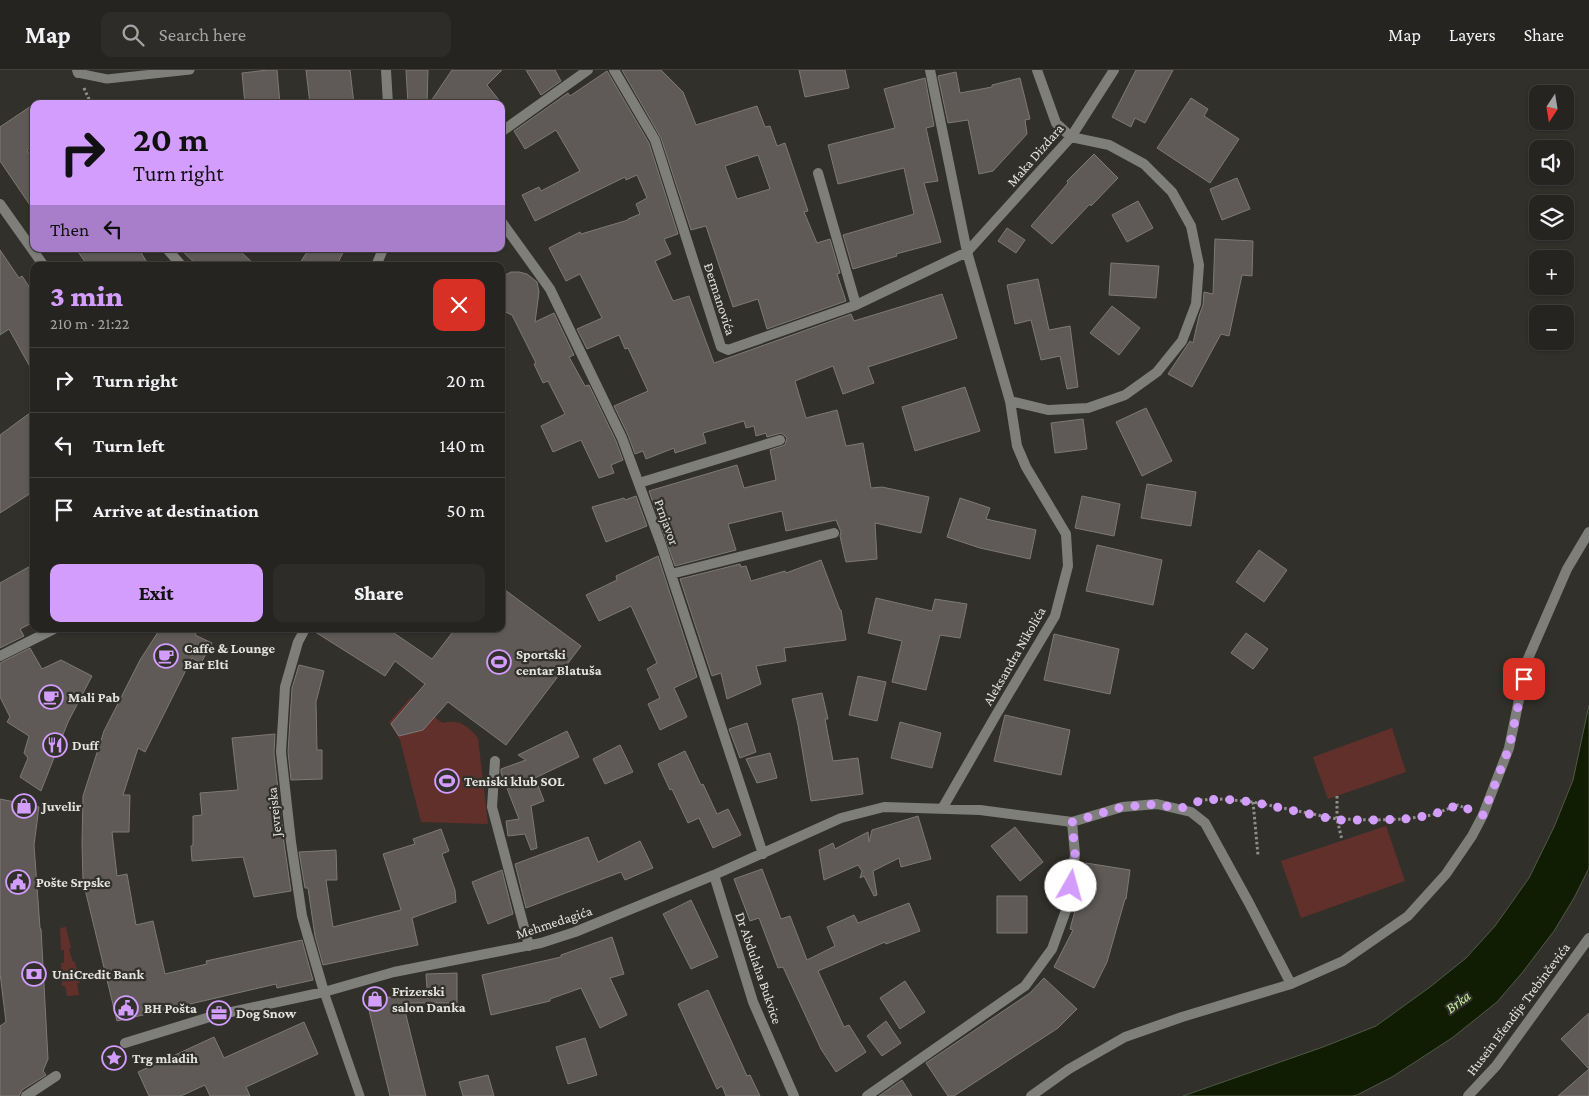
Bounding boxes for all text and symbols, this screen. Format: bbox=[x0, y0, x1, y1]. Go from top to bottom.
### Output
search box bbox=[101, 12, 451, 57]
text: Map bbox=[25, 21, 71, 48]
icon: search bbox=[119, 21, 147, 49]
text: Search here bbox=[159, 24, 246, 45]
text: Map bbox=[1388, 25, 1421, 45]
text: Layers bbox=[1449, 25, 1496, 45]
text: Share bbox=[1524, 25, 1564, 45]
north arrow bbox=[1529, 85, 1574, 130]
map controls bbox=[1529, 85, 1574, 350]
icon: right bbox=[50, 120, 115, 185]
text: 20 m bbox=[133, 120, 208, 159]
street label: Maka Dizdara bbox=[1003, 120, 1067, 190]
button: sound bbox=[1529, 140, 1574, 185]
text: Turn right bbox=[133, 161, 224, 186]
button: layers bbox=[1529, 195, 1574, 240]
icon: left bbox=[99, 215, 127, 243]
text: Then bbox=[50, 219, 89, 240]
button: + bbox=[1529, 250, 1574, 295]
street label: Đermanovića bbox=[701, 261, 739, 338]
text: 3 min bbox=[50, 279, 123, 312]
button: close bbox=[433, 279, 485, 331]
button: − bbox=[1529, 305, 1574, 350]
text: 210 m · 21:22 bbox=[50, 315, 129, 332]
icon: right bbox=[50, 366, 78, 394]
text: Turn right bbox=[93, 370, 178, 391]
text: 20 m bbox=[446, 370, 485, 391]
icon: left bbox=[50, 431, 78, 459]
text: Turn left bbox=[93, 435, 165, 456]
text: 140 m bbox=[439, 435, 485, 456]
icon: arrive bbox=[50, 496, 78, 524]
street label: Prnjavor bbox=[650, 497, 683, 547]
text: Arrive at destination bbox=[93, 500, 259, 521]
text: 50 m bbox=[446, 500, 485, 521]
button: Exit bbox=[50, 564, 263, 622]
button: Share bbox=[273, 564, 485, 622]
street label: Aleksandra Nikolića bbox=[979, 603, 1049, 708]
place label: Caffe & Lounge Bar Elti bbox=[184, 640, 275, 672]
cafe icon: Caffe & Lounge Bar Elti bbox=[153, 643, 179, 669]
place label: Sportski centar Blatuša bbox=[516, 646, 602, 678]
sports icon: Sportski centar Blatuša bbox=[486, 649, 512, 675]
pin bbox=[1503, 658, 1545, 700]
icon: arrive bbox=[1510, 665, 1538, 693]
cafe icon: Mali Pab bbox=[38, 684, 64, 710]
place label: Mali Pab bbox=[68, 689, 120, 705]
restaurant icon: Duff bbox=[42, 732, 68, 758]
place label: Duff bbox=[72, 737, 100, 753]
sports icon: Teniski klub SOL bbox=[434, 768, 460, 794]
place label: Teniski klub SOL bbox=[464, 773, 565, 789]
street label: Jevrejska bbox=[263, 786, 286, 840]
shop icon: Juvelir bbox=[11, 793, 37, 819]
place label: Juvelir bbox=[40, 798, 82, 814]
position arrow bbox=[1044, 859, 1096, 911]
public building icon: Pošte Srpske bbox=[5, 869, 31, 895]
place label: Pošte Srpske bbox=[36, 874, 111, 890]
street label: Mehmedagića bbox=[514, 902, 595, 942]
street label: Dr Abdulaha Bukvice bbox=[732, 910, 786, 1026]
street label: Husein Efendije Trebinčevića bbox=[1463, 939, 1574, 1079]
bank icon: UniCredit Bank bbox=[21, 961, 47, 987]
place label: UniCredit Bank bbox=[52, 966, 144, 982]
place label: Frizerski salon Danka bbox=[392, 983, 466, 1015]
shop icon: Frizerski salon Danka bbox=[362, 986, 388, 1012]
water label: Brka bbox=[1442, 988, 1474, 1016]
public building icon: BH Pošta bbox=[113, 995, 139, 1021]
place label: BH Pošta bbox=[144, 1000, 197, 1016]
office icon: Dog Snow bbox=[206, 1000, 232, 1026]
place label: Dog Snow bbox=[236, 1005, 297, 1021]
place icon: Trg mladih bbox=[101, 1045, 127, 1071]
place label: Trg mladih bbox=[132, 1050, 198, 1066]

